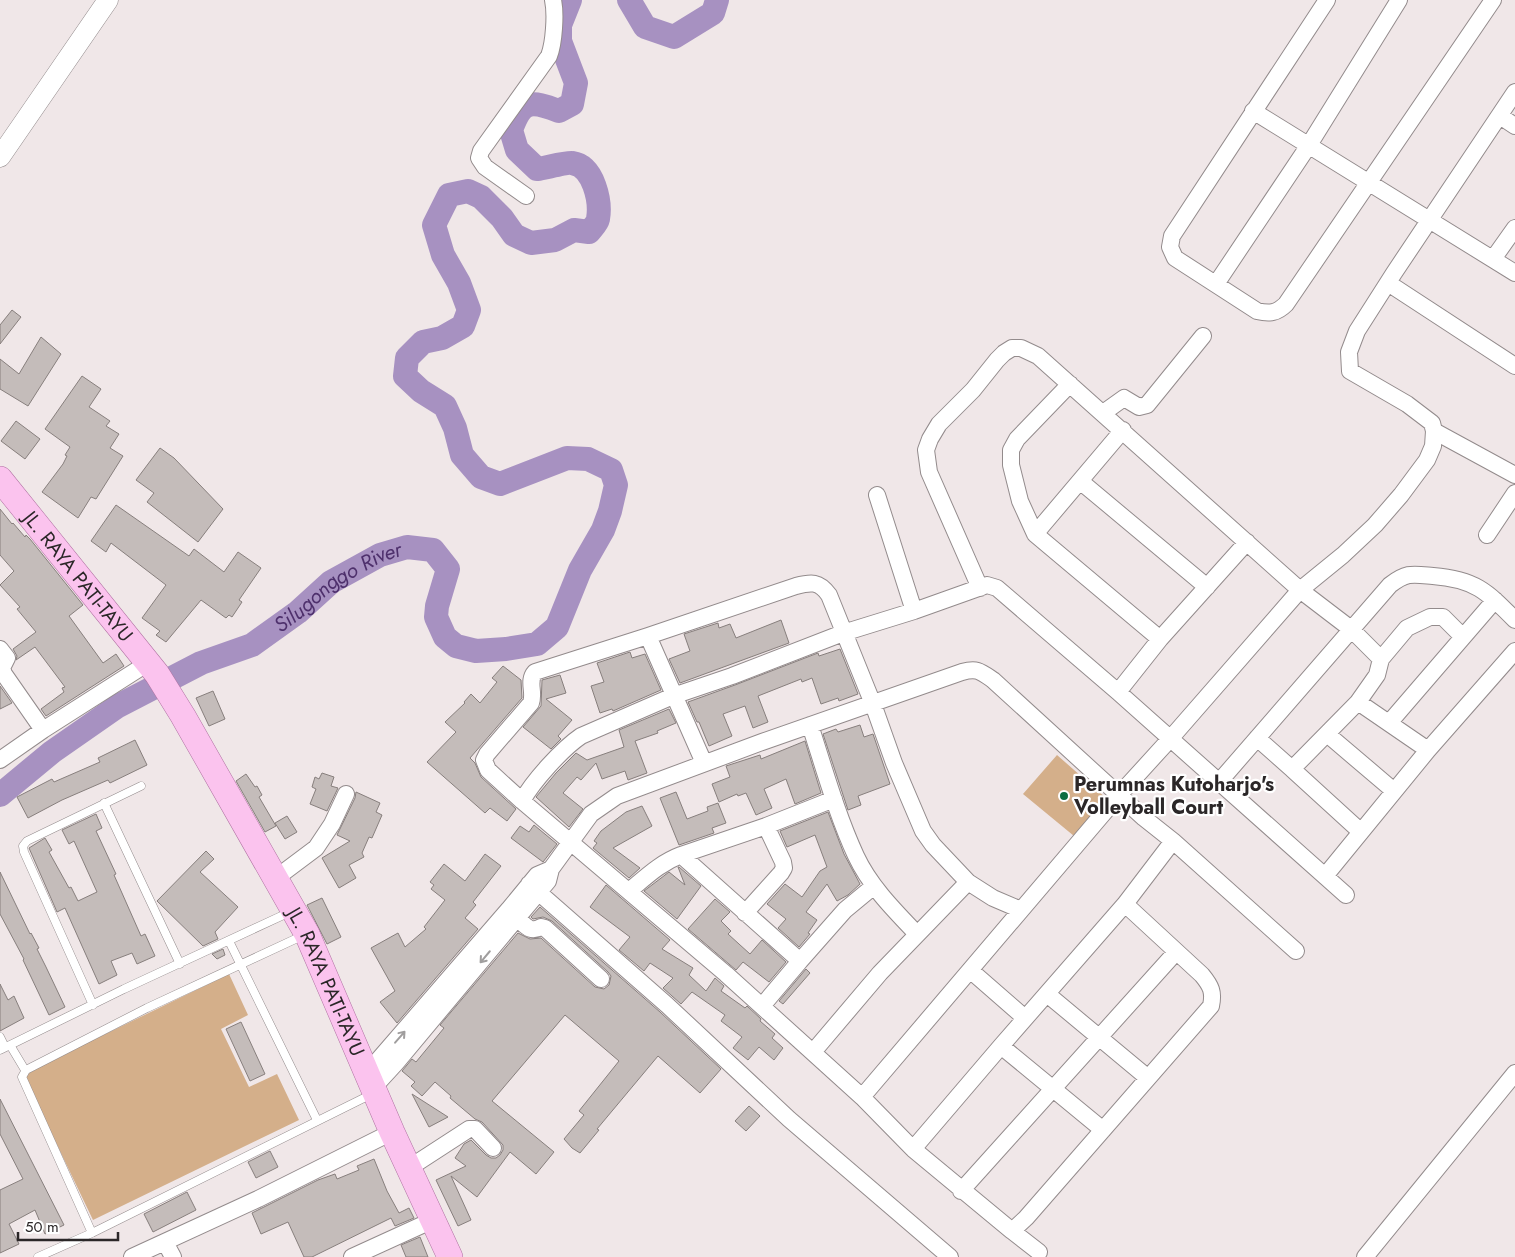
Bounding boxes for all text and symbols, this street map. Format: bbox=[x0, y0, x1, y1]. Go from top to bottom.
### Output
street label: JL. RAYA PATI-TAYU bbox=[15, 502, 140, 648]
water label: Silugonggo River bbox=[268, 534, 406, 640]
place label: Perumnas Kutoharjo's Volleyball Court bbox=[1073, 770, 1274, 822]
marker: Perumnas Kutoharjo's Volleyball Court bbox=[1058, 790, 1070, 802]
street label: JL. RAYA PATI-TAYU bbox=[279, 899, 372, 1061]
one-way arrow bbox=[480, 951, 491, 964]
one-way arrow bbox=[394, 1030, 406, 1043]
scale bar bbox=[18, 1210, 118, 1242]
text: 50 m bbox=[25, 1216, 59, 1238]

